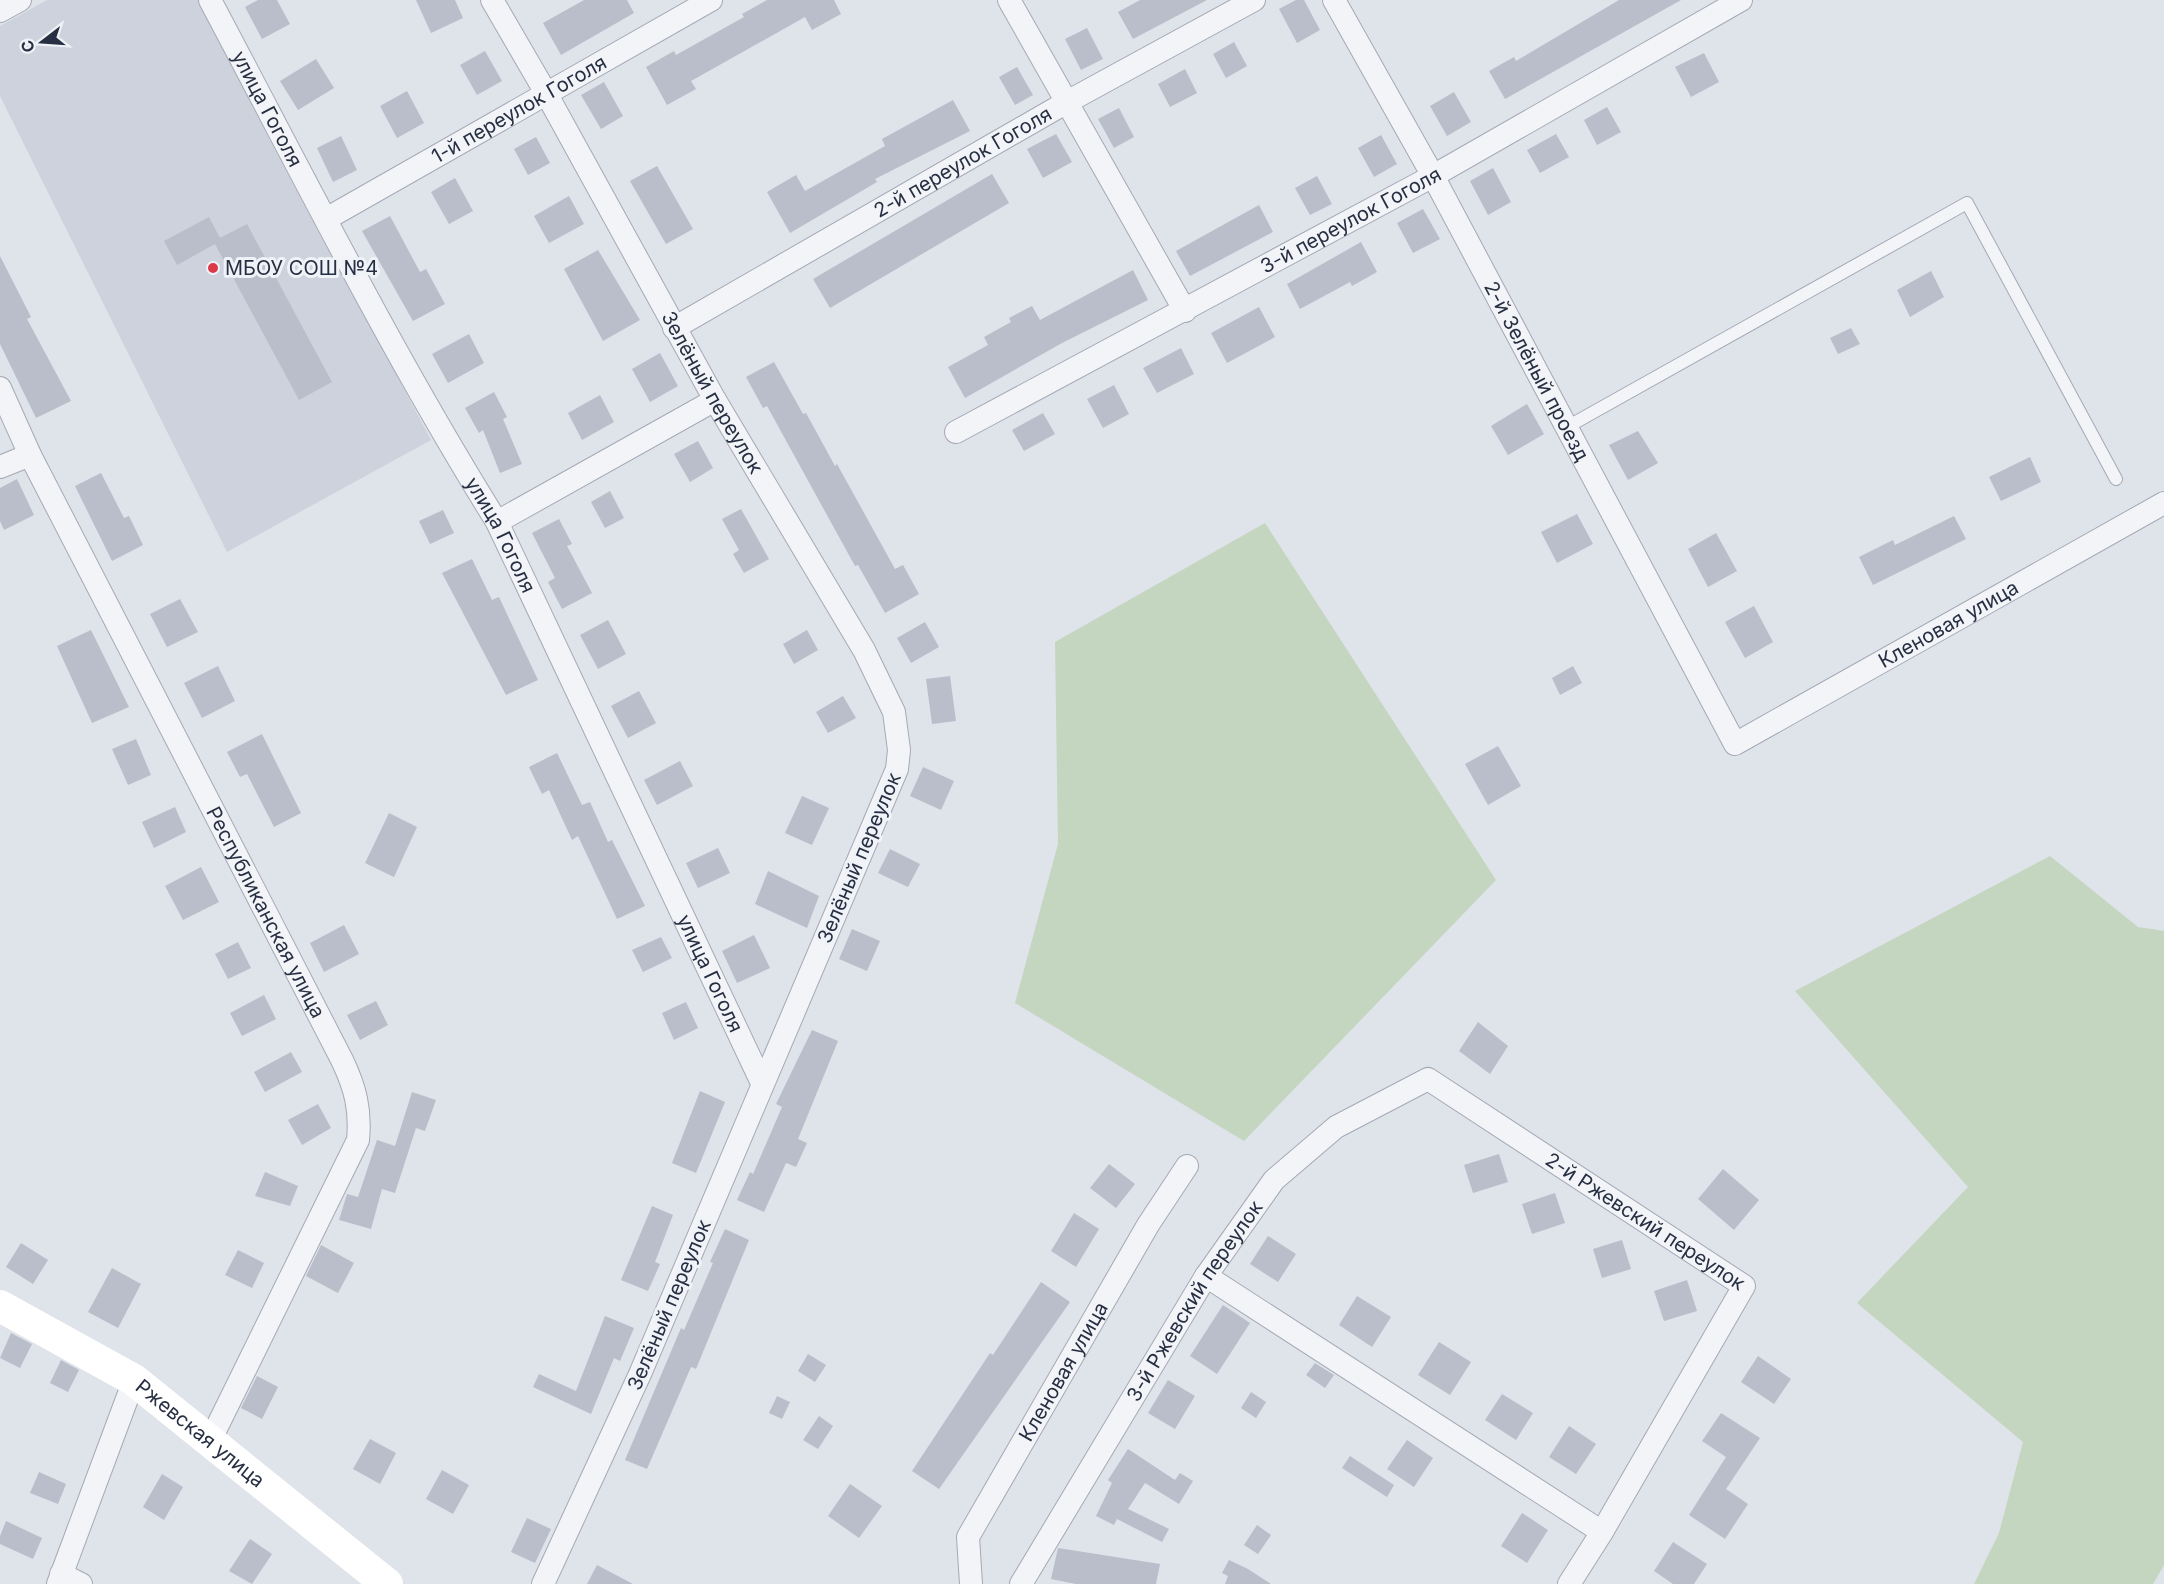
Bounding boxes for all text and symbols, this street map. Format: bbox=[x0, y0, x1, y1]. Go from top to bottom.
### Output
north arrow bbox=[12, 12, 72, 72]
text: С bbox=[16, 38, 39, 55]
street label: улица Гоголя bbox=[227, 47, 308, 171]
street label: 1-й переулок Гоголя bbox=[427, 50, 611, 168]
street label: 2-й переулок Гоголя bbox=[869, 101, 1056, 223]
street label: 3-й переулок Гоголя bbox=[1256, 162, 1445, 278]
place label: МБОУ СОШ №4 bbox=[225, 256, 378, 280]
marker: МБОУ СОШ №4 bbox=[206, 261, 220, 275]
street label: 2-й Зелёный проезд bbox=[1479, 277, 1594, 465]
street label: Зелёный переулок bbox=[657, 307, 768, 478]
street label: улица Гоголя bbox=[460, 473, 541, 597]
street label: Кленовая улица bbox=[1874, 575, 2023, 673]
street label: Зелёный переулок bbox=[812, 769, 906, 947]
street label: Республиканская улица bbox=[201, 803, 330, 1022]
street label: улица Гоголя bbox=[672, 911, 748, 1036]
street label: 2-й Ржевский переулок bbox=[1541, 1147, 1750, 1295]
street label: 3-й Ржевский переулок bbox=[1121, 1196, 1268, 1406]
street label: Зелёный переулок bbox=[622, 1216, 716, 1394]
street label: Кленовая улица bbox=[1014, 1298, 1113, 1445]
street label: Ржевская улица bbox=[131, 1374, 269, 1492]

